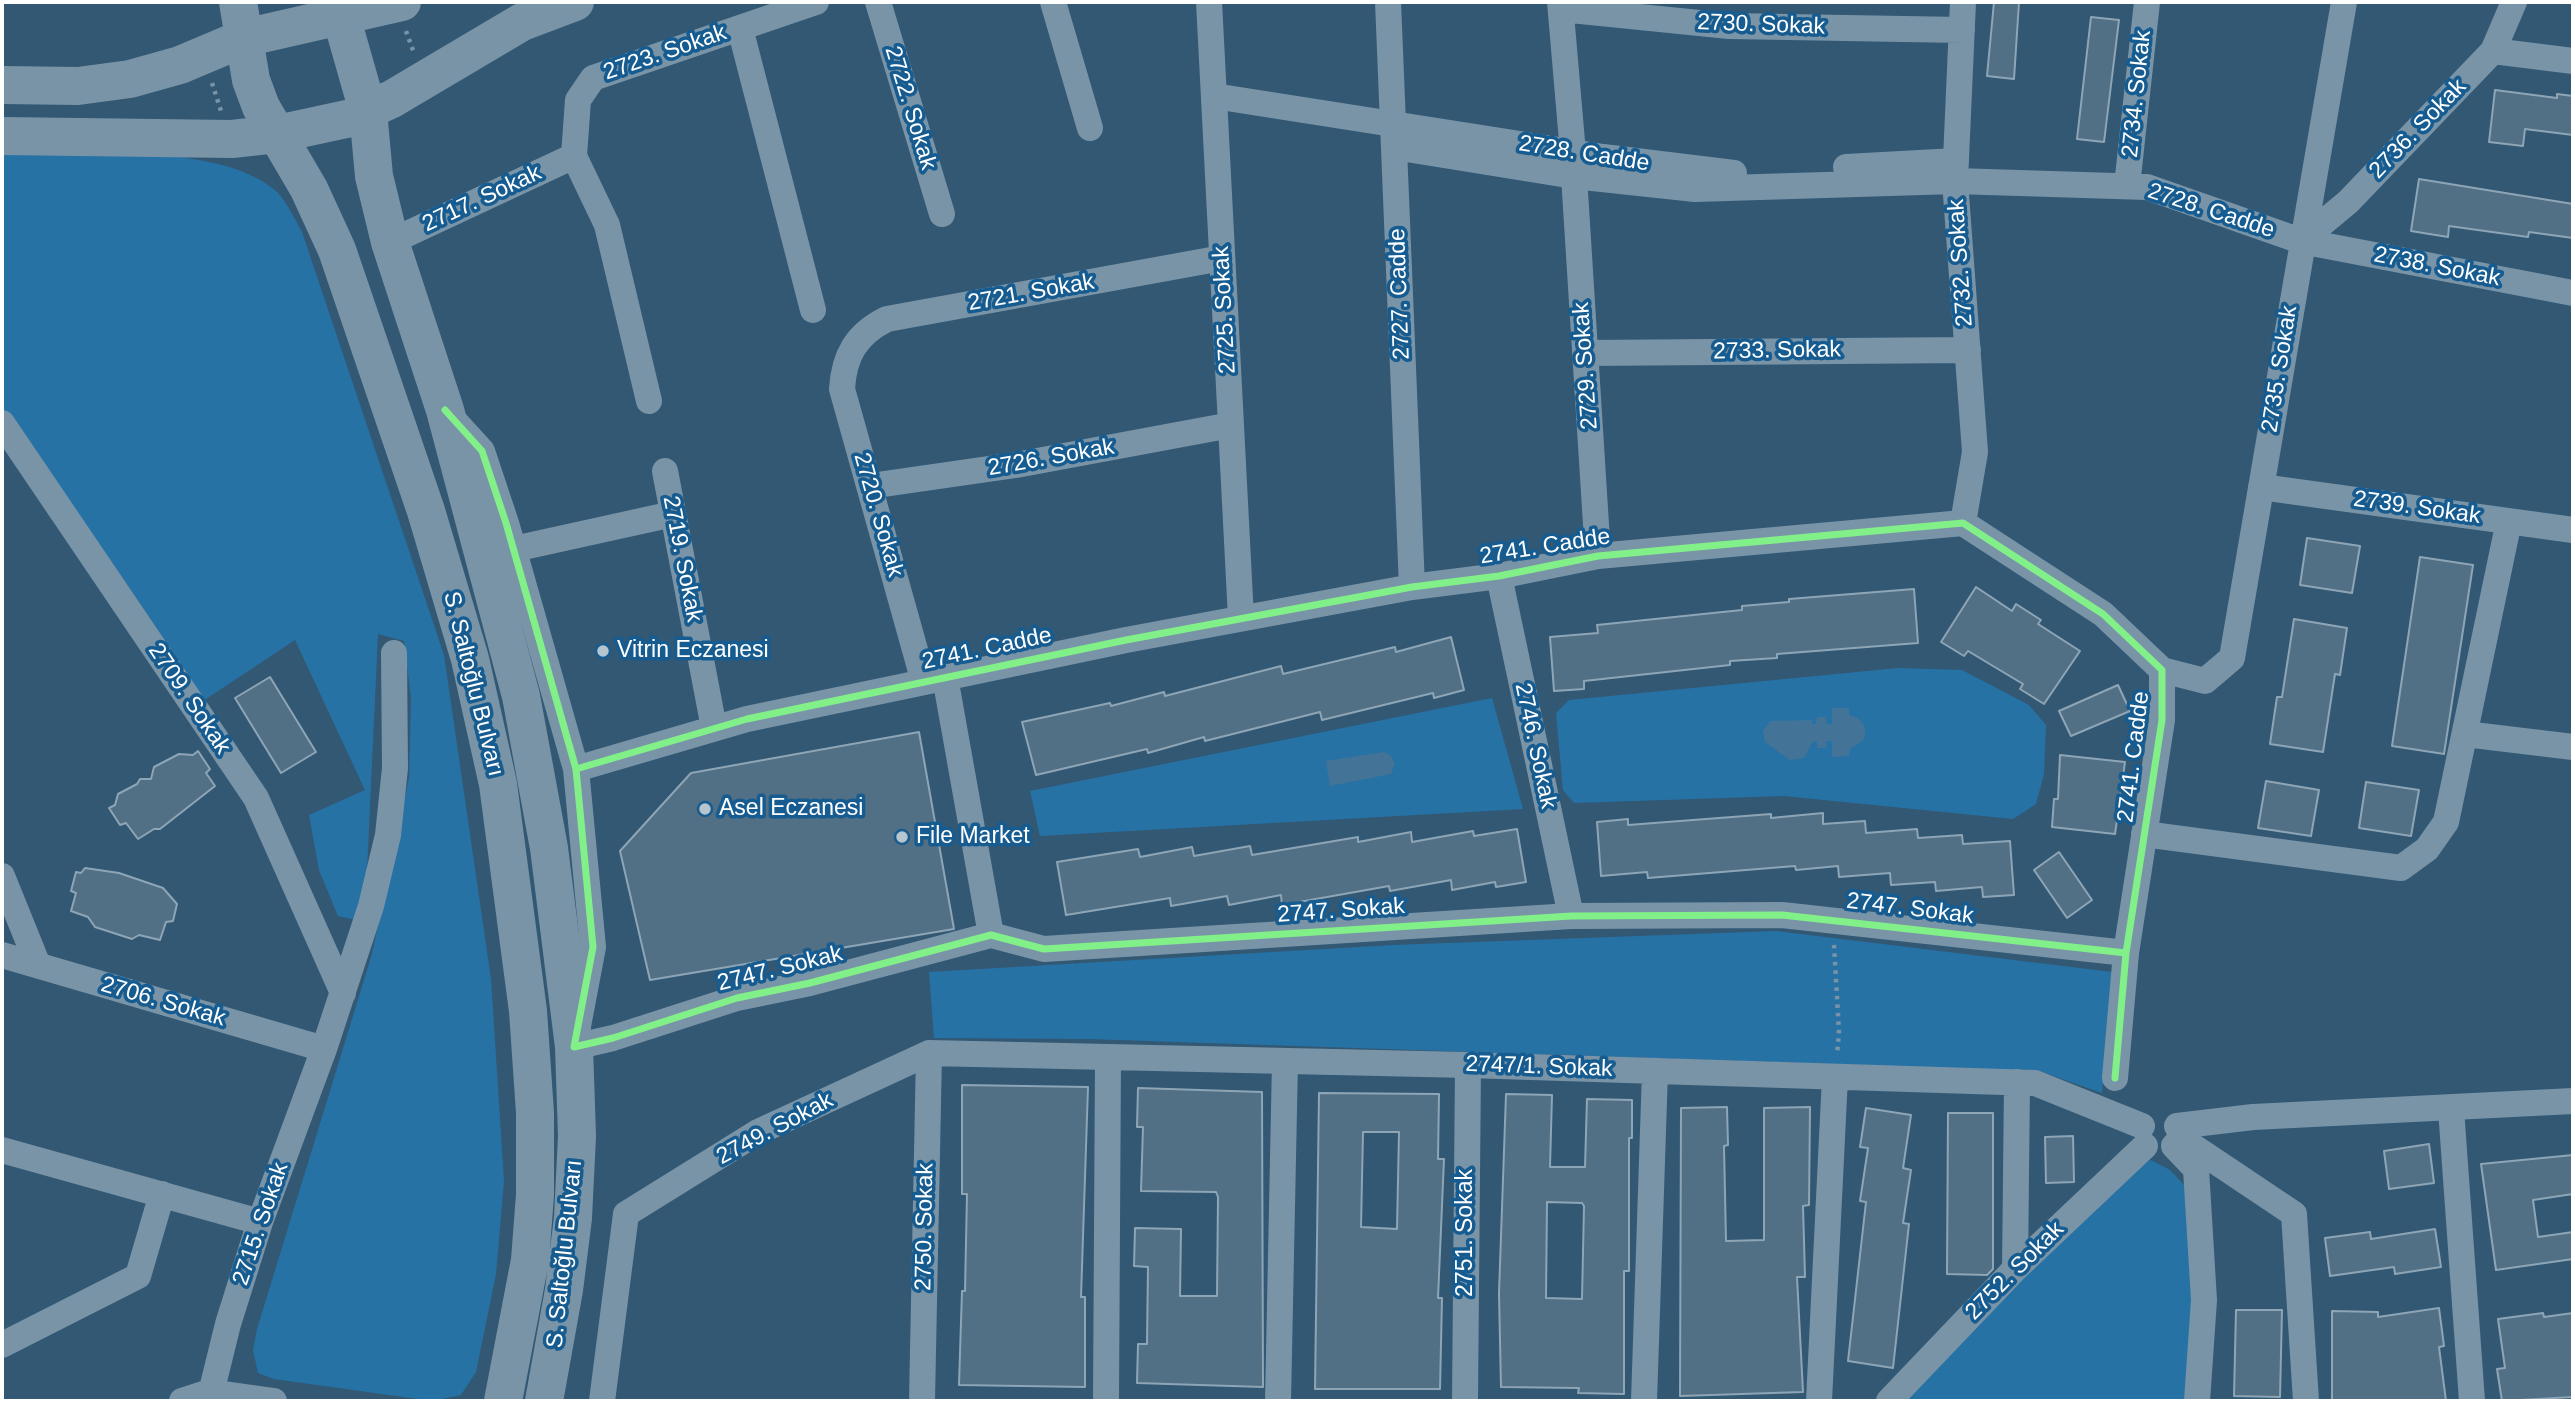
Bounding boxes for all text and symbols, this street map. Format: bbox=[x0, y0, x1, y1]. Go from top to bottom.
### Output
street label: 2730. Sokak bbox=[1697, 9, 1825, 41]
street label: 2723. Sokak bbox=[600, 19, 730, 87]
street label: 2734. Sokak bbox=[2117, 29, 2157, 159]
street label: 2722. Sokak bbox=[878, 43, 942, 173]
street label: 2736. Sokak bbox=[2364, 73, 2472, 185]
street label: 2728. Cadde bbox=[1517, 130, 1651, 178]
street label: 2717. Sokak bbox=[418, 159, 546, 239]
street label: 2728. Cadde bbox=[2144, 178, 2278, 244]
street label: 2732. Sokak bbox=[1943, 198, 1979, 328]
street label: 2727. Cadde bbox=[1384, 228, 1416, 360]
street label: 2738. Sokak bbox=[2372, 241, 2502, 293]
street label: 2725. Sokak bbox=[1208, 245, 1242, 375]
street label: 2721. Sokak bbox=[966, 268, 1096, 318]
street label: 2729. Sokak bbox=[1568, 301, 1604, 431]
street label: 2735. Sokak bbox=[2256, 304, 2304, 434]
street label: 2733. Sokak bbox=[1713, 336, 1841, 366]
street label: 2726. Sokak bbox=[986, 433, 1116, 483]
street label: 2720. Sokak bbox=[847, 450, 909, 580]
street label: 2739. Sokak bbox=[2352, 485, 2482, 531]
street label: 2719. Sokak bbox=[656, 494, 708, 624]
street label: 2741. Cadde bbox=[1478, 523, 1612, 571]
street label: S. Saltoğlu Bulvarı bbox=[437, 589, 509, 779]
street label: 2741. Cadde bbox=[920, 622, 1054, 676]
place label: Vitrin Eczanesi bbox=[617, 637, 769, 665]
street label: 2709. Sokak bbox=[142, 638, 236, 760]
marker: Vitrin Eczanesi bbox=[595, 643, 611, 659]
street label: 2746. Sokak bbox=[1508, 681, 1562, 811]
street label: 2741. Cadde bbox=[2112, 690, 2156, 824]
place label: Asel Eczanesi bbox=[719, 795, 863, 823]
marker: Asel Eczanesi bbox=[697, 801, 713, 817]
place label: File Market bbox=[916, 823, 1030, 851]
marker: File Market bbox=[894, 829, 910, 845]
street label: 2747. Sokak bbox=[1845, 888, 1975, 930]
street label: 2747. Sokak bbox=[1276, 893, 1406, 929]
street label: 2747. Sokak bbox=[715, 940, 845, 998]
street label: 2706. Sokak bbox=[98, 971, 228, 1033]
street label: 2747/1. Sokak bbox=[1465, 1051, 1613, 1083]
street label: 2749. Sokak bbox=[712, 1087, 838, 1171]
street label: S. Saltoğlu Bulvarı bbox=[541, 1158, 589, 1350]
street label: 2715. Sokak bbox=[227, 1159, 295, 1289]
street label: 2750. Sokak bbox=[910, 1163, 940, 1291]
street label: 2751. Sokak bbox=[1452, 1169, 1480, 1297]
street label: 2752. Sokak bbox=[1960, 1216, 2070, 1326]

